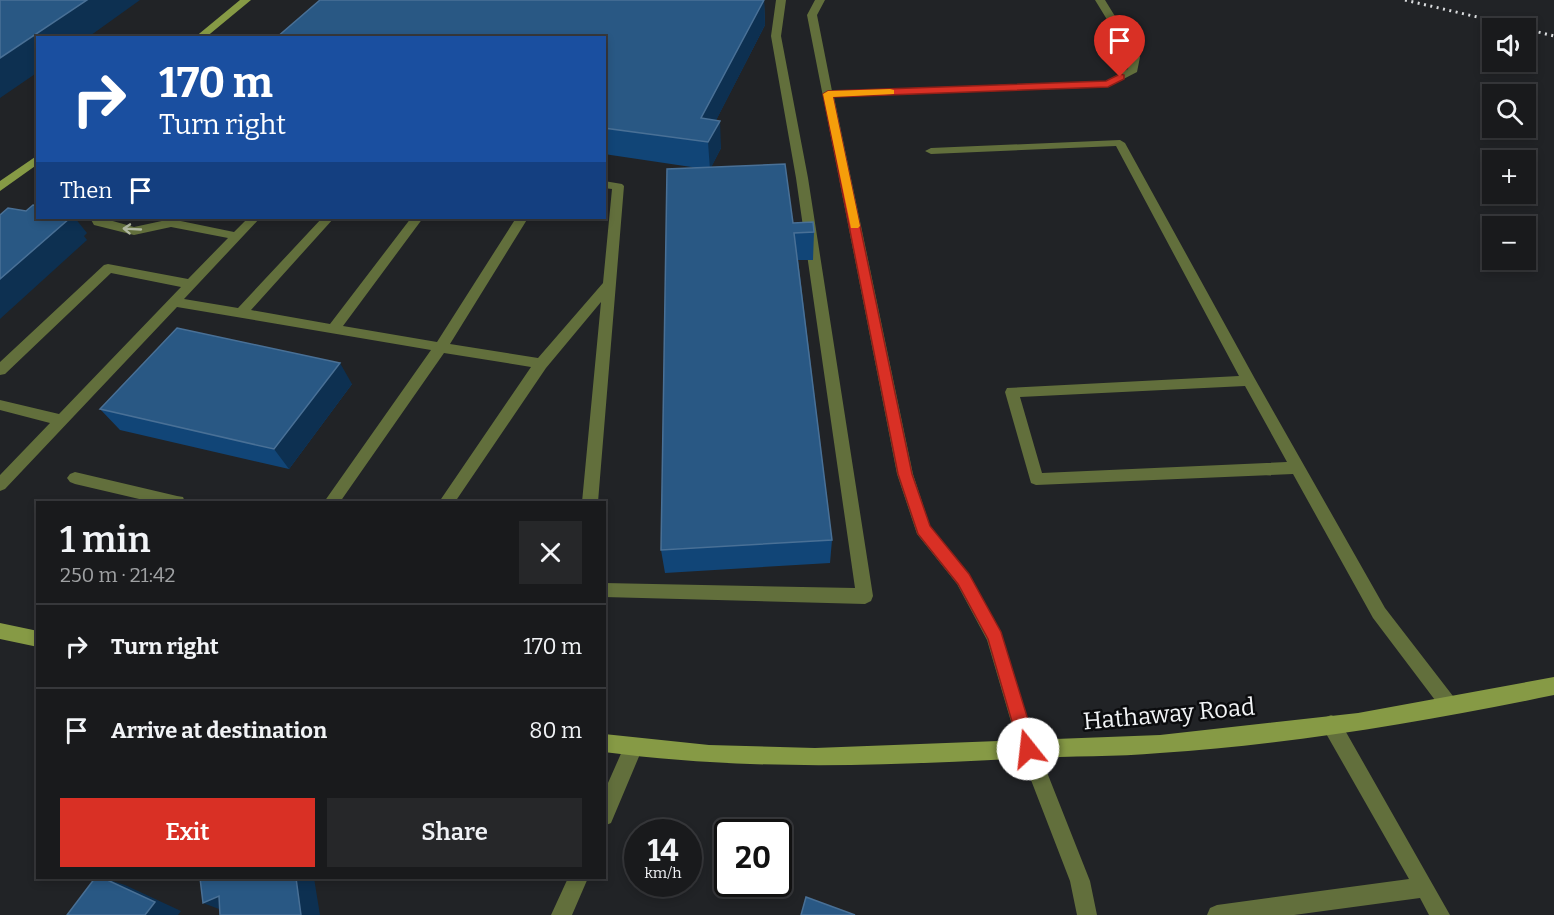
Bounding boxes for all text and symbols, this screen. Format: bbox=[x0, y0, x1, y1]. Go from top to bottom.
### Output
pin bbox=[1094, 15, 1145, 77]
map controls bbox=[1482, 18, 1536, 270]
button: sound bbox=[1482, 18, 1536, 72]
icon: arrive bbox=[1103, 24, 1136, 57]
text: 170 m bbox=[159, 58, 273, 108]
icon: right bbox=[60, 60, 138, 138]
button: search bbox=[1482, 84, 1536, 138]
text: Turn right bbox=[159, 109, 286, 141]
button: + bbox=[1482, 150, 1536, 204]
icon: arrive bbox=[124, 174, 157, 207]
text: Then bbox=[60, 177, 112, 204]
button: − bbox=[1482, 216, 1536, 270]
one-way arrow bbox=[123, 223, 142, 234]
text: 1 min bbox=[60, 518, 151, 562]
button: close bbox=[519, 521, 582, 584]
text: 250 m · 21:42 bbox=[60, 563, 175, 587]
icon: right bbox=[60, 630, 93, 663]
text: Turn right bbox=[111, 633, 219, 660]
text: 170 m bbox=[523, 633, 582, 660]
street label: Hathaway Road bbox=[1082, 693, 1256, 735]
icon: arrive bbox=[60, 714, 93, 747]
text: Arrive at destination bbox=[111, 717, 327, 744]
text: 80 m bbox=[529, 717, 582, 744]
position arrow bbox=[996, 717, 1060, 781]
button: Exit bbox=[60, 798, 315, 867]
button: Share bbox=[327, 798, 582, 867]
speed limit sign: 20 bbox=[714, 819, 792, 897]
text: 14 bbox=[647, 833, 679, 869]
text: km/h bbox=[644, 864, 682, 882]

